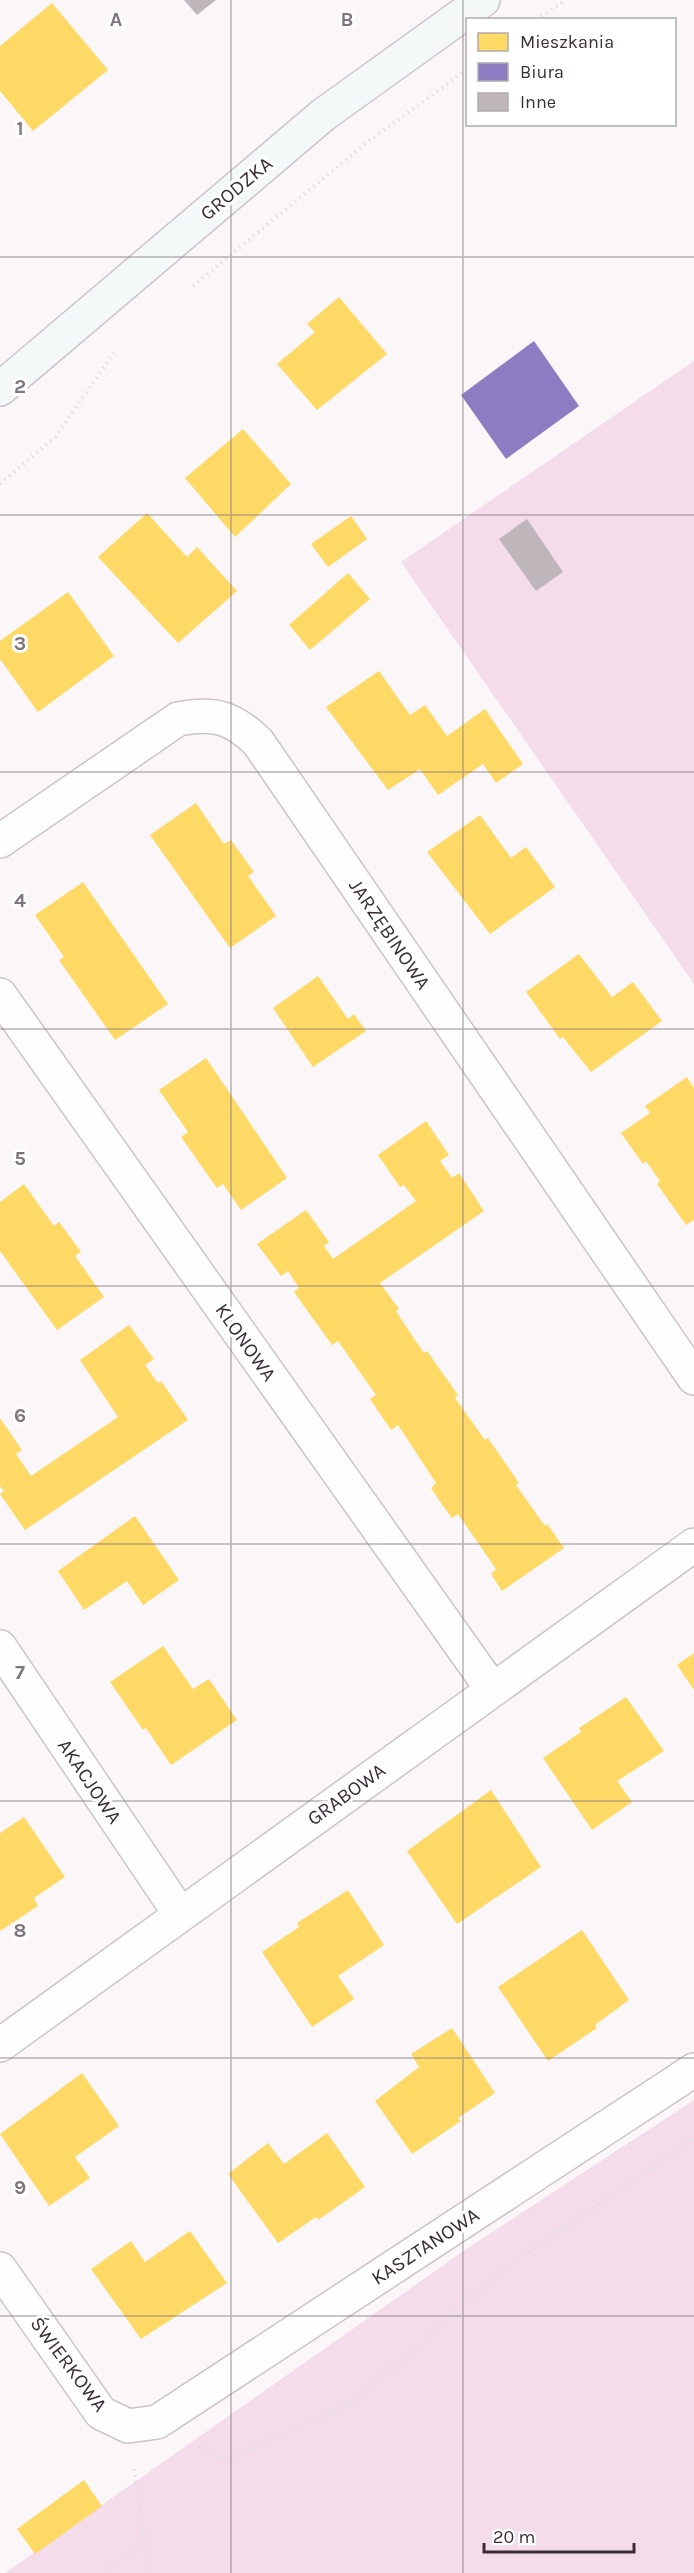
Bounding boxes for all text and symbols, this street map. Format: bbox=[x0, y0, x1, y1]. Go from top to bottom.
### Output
text: A bbox=[110, 8, 123, 31]
text: B bbox=[341, 8, 353, 31]
legend bbox=[466, 18, 676, 126]
text: Mieszkania bbox=[520, 31, 614, 53]
text: Biura bbox=[520, 61, 564, 83]
text: Inne bbox=[520, 91, 556, 113]
text: 1 bbox=[16, 117, 24, 140]
street label: GRODZKA bbox=[196, 152, 277, 225]
text: 2 bbox=[14, 375, 26, 398]
text: 3 bbox=[14, 632, 26, 655]
street label: JARZĘBINOWA bbox=[344, 875, 435, 994]
text: 4 bbox=[14, 889, 26, 912]
text: 5 bbox=[14, 1147, 26, 1170]
street label: KLONOWA bbox=[210, 1299, 281, 1386]
text: 6 bbox=[14, 1404, 26, 1427]
text: 7 bbox=[15, 1661, 25, 1684]
street label: AKACJOWA bbox=[53, 1735, 126, 1828]
street label: GRABOWA bbox=[303, 1758, 390, 1830]
text: 8 bbox=[14, 1919, 26, 1942]
text: 9 bbox=[14, 2176, 26, 2199]
street label: KASZTANOWA bbox=[367, 2203, 483, 2290]
street label: ŚWIERKOWA bbox=[25, 2312, 113, 2416]
scale bar bbox=[484, 2516, 634, 2554]
text: 20 m bbox=[493, 2526, 535, 2548]

